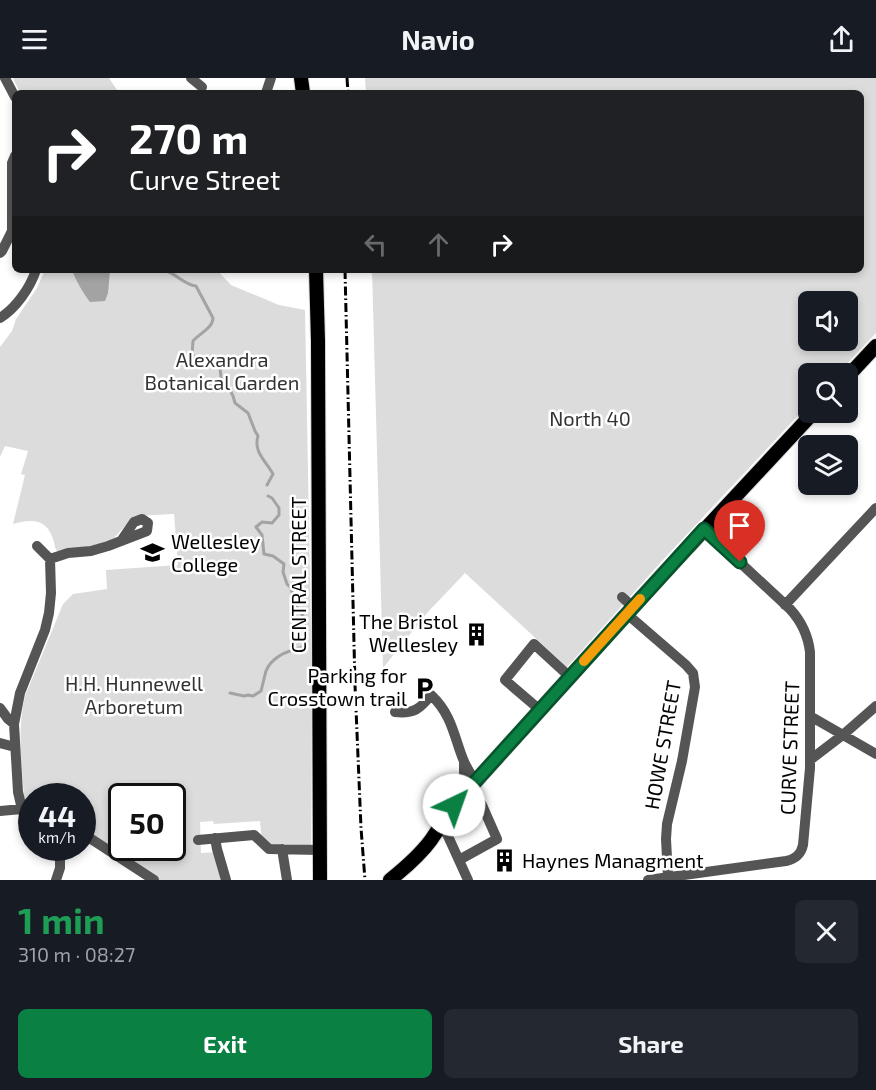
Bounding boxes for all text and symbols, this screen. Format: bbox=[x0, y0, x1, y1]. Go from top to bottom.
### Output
icon: menu bbox=[18, 23, 51, 56]
text: Navio bbox=[401, 23, 475, 55]
icon: share bbox=[825, 23, 858, 56]
text: 270 m bbox=[129, 112, 248, 162]
icon: right bbox=[30, 114, 108, 192]
text: Curve Street bbox=[129, 163, 280, 195]
icon: left bbox=[359, 228, 392, 261]
icon: ahead bbox=[422, 228, 455, 261]
icon: right bbox=[485, 228, 518, 261]
map controls bbox=[798, 291, 858, 495]
button: sound bbox=[798, 291, 858, 351]
park label: Alexandra Botanical Garden bbox=[145, 347, 299, 394]
button: search bbox=[798, 363, 858, 423]
park label: North 40 bbox=[549, 406, 631, 430]
button: layers bbox=[798, 435, 858, 495]
street label: CENTRAL STREET bbox=[286, 496, 310, 653]
pin bbox=[714, 500, 765, 562]
icon: arrive bbox=[723, 509, 756, 542]
place label: Wellesley College bbox=[171, 529, 261, 576]
school or university icon: Wellesley College bbox=[140, 540, 166, 566]
place label: The Bristol Wellesley bbox=[359, 609, 458, 656]
building icon: The Bristol Wellesley bbox=[463, 621, 489, 647]
place label: Parking for Crosstown trail bbox=[268, 663, 407, 710]
park label: H.H. Hunnewell Arboretum bbox=[65, 671, 203, 718]
parking icon: Parking for Crosstown trail bbox=[412, 675, 438, 701]
street label: HOWE STREET bbox=[639, 678, 685, 811]
street label: CURVE STREET bbox=[775, 680, 803, 815]
position arrow bbox=[422, 773, 486, 837]
speed limit sign: 50 bbox=[108, 783, 186, 861]
text: 44 bbox=[38, 797, 76, 833]
text: km/h bbox=[38, 828, 76, 846]
building icon: Haynes Managment bbox=[491, 848, 517, 874]
place label: Haynes Managment bbox=[522, 848, 704, 872]
text: 1 min bbox=[18, 898, 105, 941]
button: close bbox=[795, 900, 858, 963]
text: 310 m · 08:27 bbox=[18, 942, 135, 966]
button: Exit bbox=[18, 1009, 432, 1078]
button: Share bbox=[444, 1009, 858, 1078]

